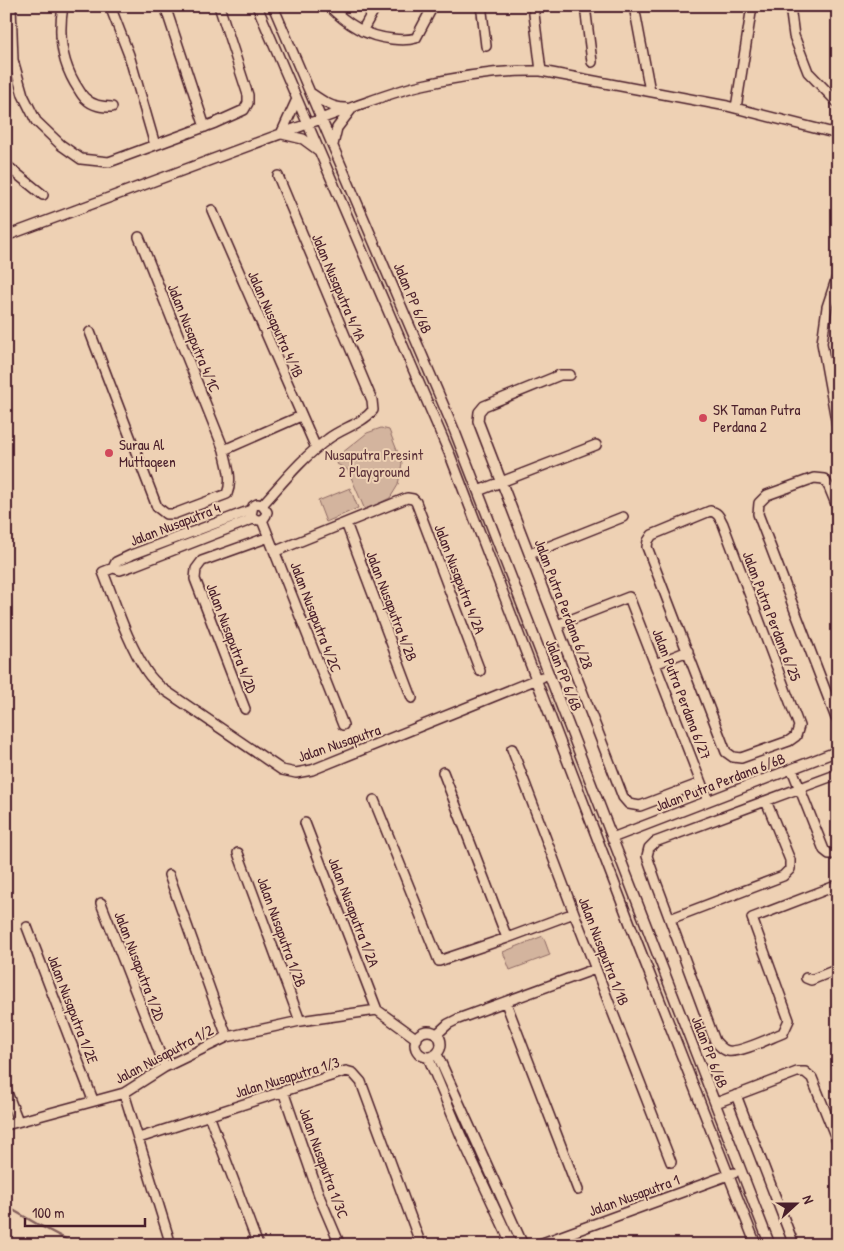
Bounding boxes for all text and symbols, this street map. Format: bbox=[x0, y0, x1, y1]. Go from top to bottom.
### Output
street label: Jalan Nusaputra 4/1A bbox=[307, 230, 371, 344]
street label: Jalan PP 6/6B bbox=[389, 259, 437, 337]
street label: Jalan Nusaputra 4/1B bbox=[243, 267, 309, 381]
street label: Jalan Nusaputra 4/1C bbox=[163, 281, 225, 395]
place label: SK Taman Putra Perdana 2 bbox=[713, 399, 801, 437]
marker: SK Taman Putra Perdana 2 bbox=[697, 412, 709, 424]
place label: Surau Al Muttaqeen bbox=[119, 434, 176, 472]
park label: Nusaputra Presint 2 Playground bbox=[325, 444, 424, 482]
marker: Surau Al Muttaqeen bbox=[103, 447, 115, 459]
street label: Jalan Nusaputra 4 bbox=[127, 497, 224, 551]
street label: Jalan Nusaputra 4/2A bbox=[429, 521, 491, 638]
street label: Jalan Putra Perdana 6/28 bbox=[530, 536, 598, 672]
street label: Jalan Nusaputra 4/2B bbox=[361, 548, 423, 664]
street label: Jalan Putra Perdana 6/25 bbox=[738, 548, 807, 685]
street label: Jalan Nusaputra 4/2C bbox=[285, 559, 347, 675]
street label: Jalan Nusaputra 4/2D bbox=[201, 580, 263, 697]
street label: Jalan Putra Perdana 6/27 bbox=[647, 626, 717, 762]
street label: Jalan PP 6/6B bbox=[541, 636, 587, 714]
street label: Jalan Nusaputra bbox=[295, 719, 383, 767]
street label: Jalan Putra Perdana 6/6B bbox=[652, 748, 788, 816]
street label: Jalan Nusaputra 1/2A bbox=[323, 854, 385, 971]
street label: Jalan Nusaputra 1/2B bbox=[252, 874, 312, 990]
street label: Jalan Nusaputra 1/1B bbox=[574, 894, 634, 1008]
street label: Jalan Nusaputra 1/2D bbox=[109, 908, 171, 1025]
street label: Jalan Nusaputra 1/2E bbox=[43, 951, 104, 1067]
street label: Jalan PP 6/6B bbox=[687, 1013, 733, 1091]
street label: Jalan Nusaputra 1/2 bbox=[111, 1019, 217, 1089]
street label: Jalan Nusaputra 1/3 bbox=[232, 1051, 342, 1103]
street label: Jalan Nusaputra 1/3C bbox=[294, 1105, 354, 1221]
street label: Jalan Nusaputra 1 bbox=[586, 1169, 682, 1221]
north arrow bbox=[772, 1178, 822, 1228]
text: N bbox=[798, 1192, 819, 1207]
scale bar bbox=[25, 1196, 145, 1228]
text: 100 m bbox=[32, 1202, 65, 1223]

